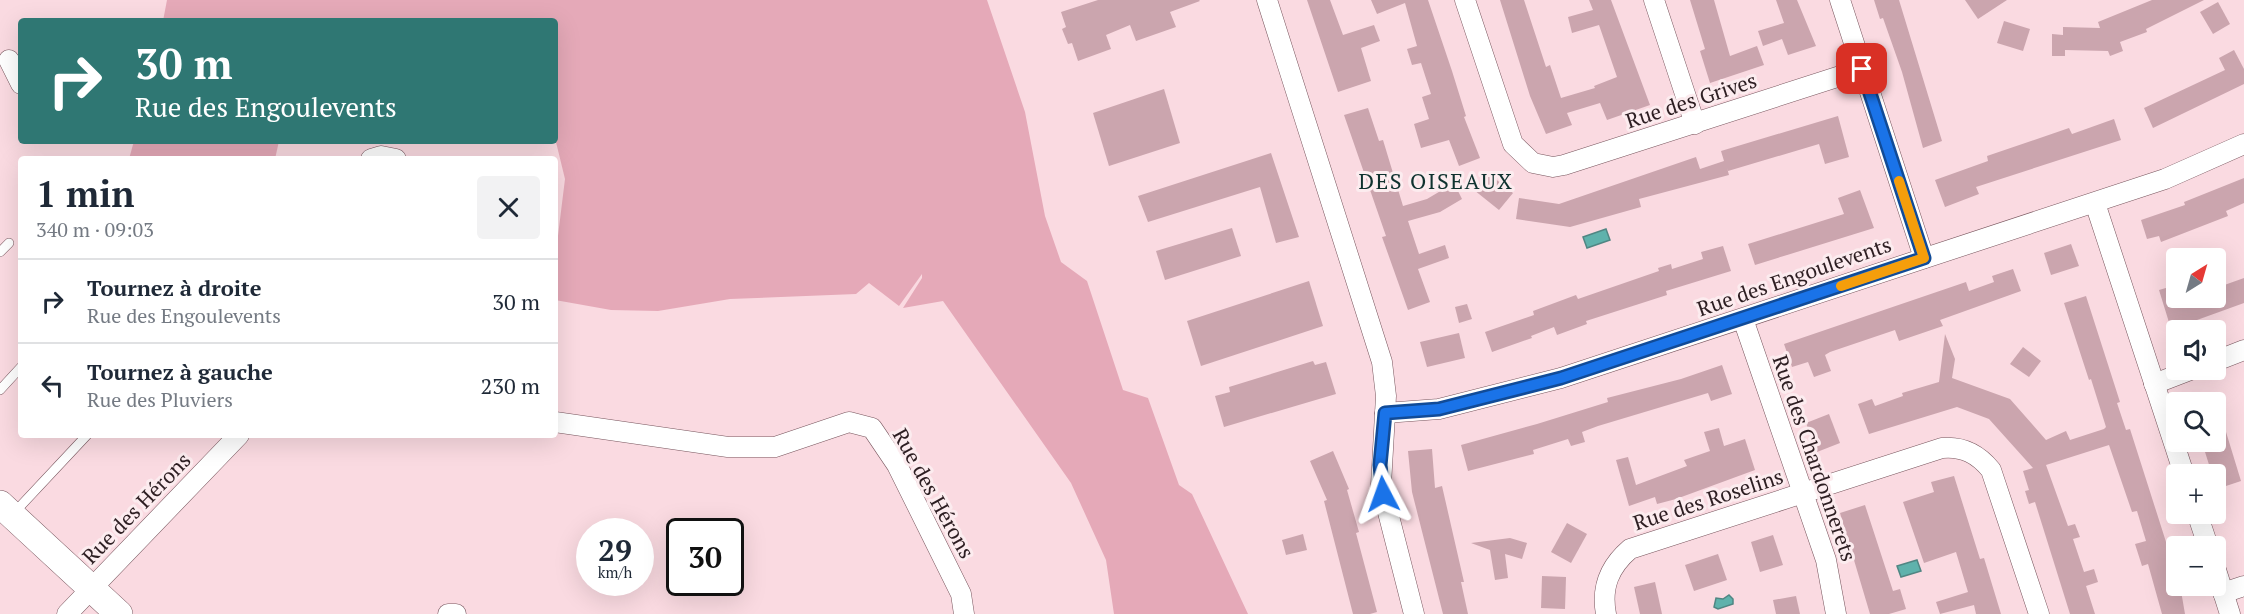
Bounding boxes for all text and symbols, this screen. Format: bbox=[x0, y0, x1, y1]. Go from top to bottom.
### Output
text: 30 m bbox=[135, 35, 233, 91]
icon: right bbox=[36, 42, 114, 120]
pin bbox=[1836, 43, 1887, 94]
icon: arrive bbox=[1845, 52, 1878, 85]
street label: Rue des Grives bbox=[1622, 66, 1760, 134]
text: Rue des Engoulevents bbox=[135, 89, 397, 125]
district label: DES OISEAUX bbox=[1358, 166, 1514, 195]
text: 1 min bbox=[36, 170, 134, 217]
button: close bbox=[477, 176, 540, 239]
text: 340 m · 09:03 bbox=[36, 216, 154, 243]
street label: Rue des Engoulevents bbox=[1693, 230, 1895, 322]
north arrow bbox=[2166, 248, 2226, 308]
map controls bbox=[2166, 248, 2226, 596]
text: Tournez à droite bbox=[87, 273, 262, 302]
icon: right bbox=[36, 285, 69, 318]
text: 30 m bbox=[492, 287, 540, 316]
text: Rue des Engoulevents bbox=[87, 302, 281, 329]
button: sound bbox=[2166, 320, 2226, 380]
street label: Rue des Chardonnerets bbox=[1767, 351, 1863, 565]
text: Tournez à gauche bbox=[87, 357, 273, 386]
icon: left bbox=[36, 369, 69, 402]
text: 230 m bbox=[480, 371, 540, 400]
text: Rue des Pluviers bbox=[87, 386, 233, 413]
button: search bbox=[2166, 392, 2226, 452]
street label: Rue des Hérons bbox=[887, 423, 981, 563]
street label: Rue des Hérons bbox=[76, 446, 196, 570]
position arrow bbox=[1351, 462, 1415, 526]
street label: Rue des Roselins bbox=[1630, 462, 1786, 536]
button: + bbox=[2166, 464, 2226, 524]
speed limit sign: 30 bbox=[666, 518, 744, 596]
text: 29 bbox=[598, 530, 632, 570]
button: − bbox=[2166, 536, 2226, 596]
text: km/h bbox=[598, 562, 632, 582]

